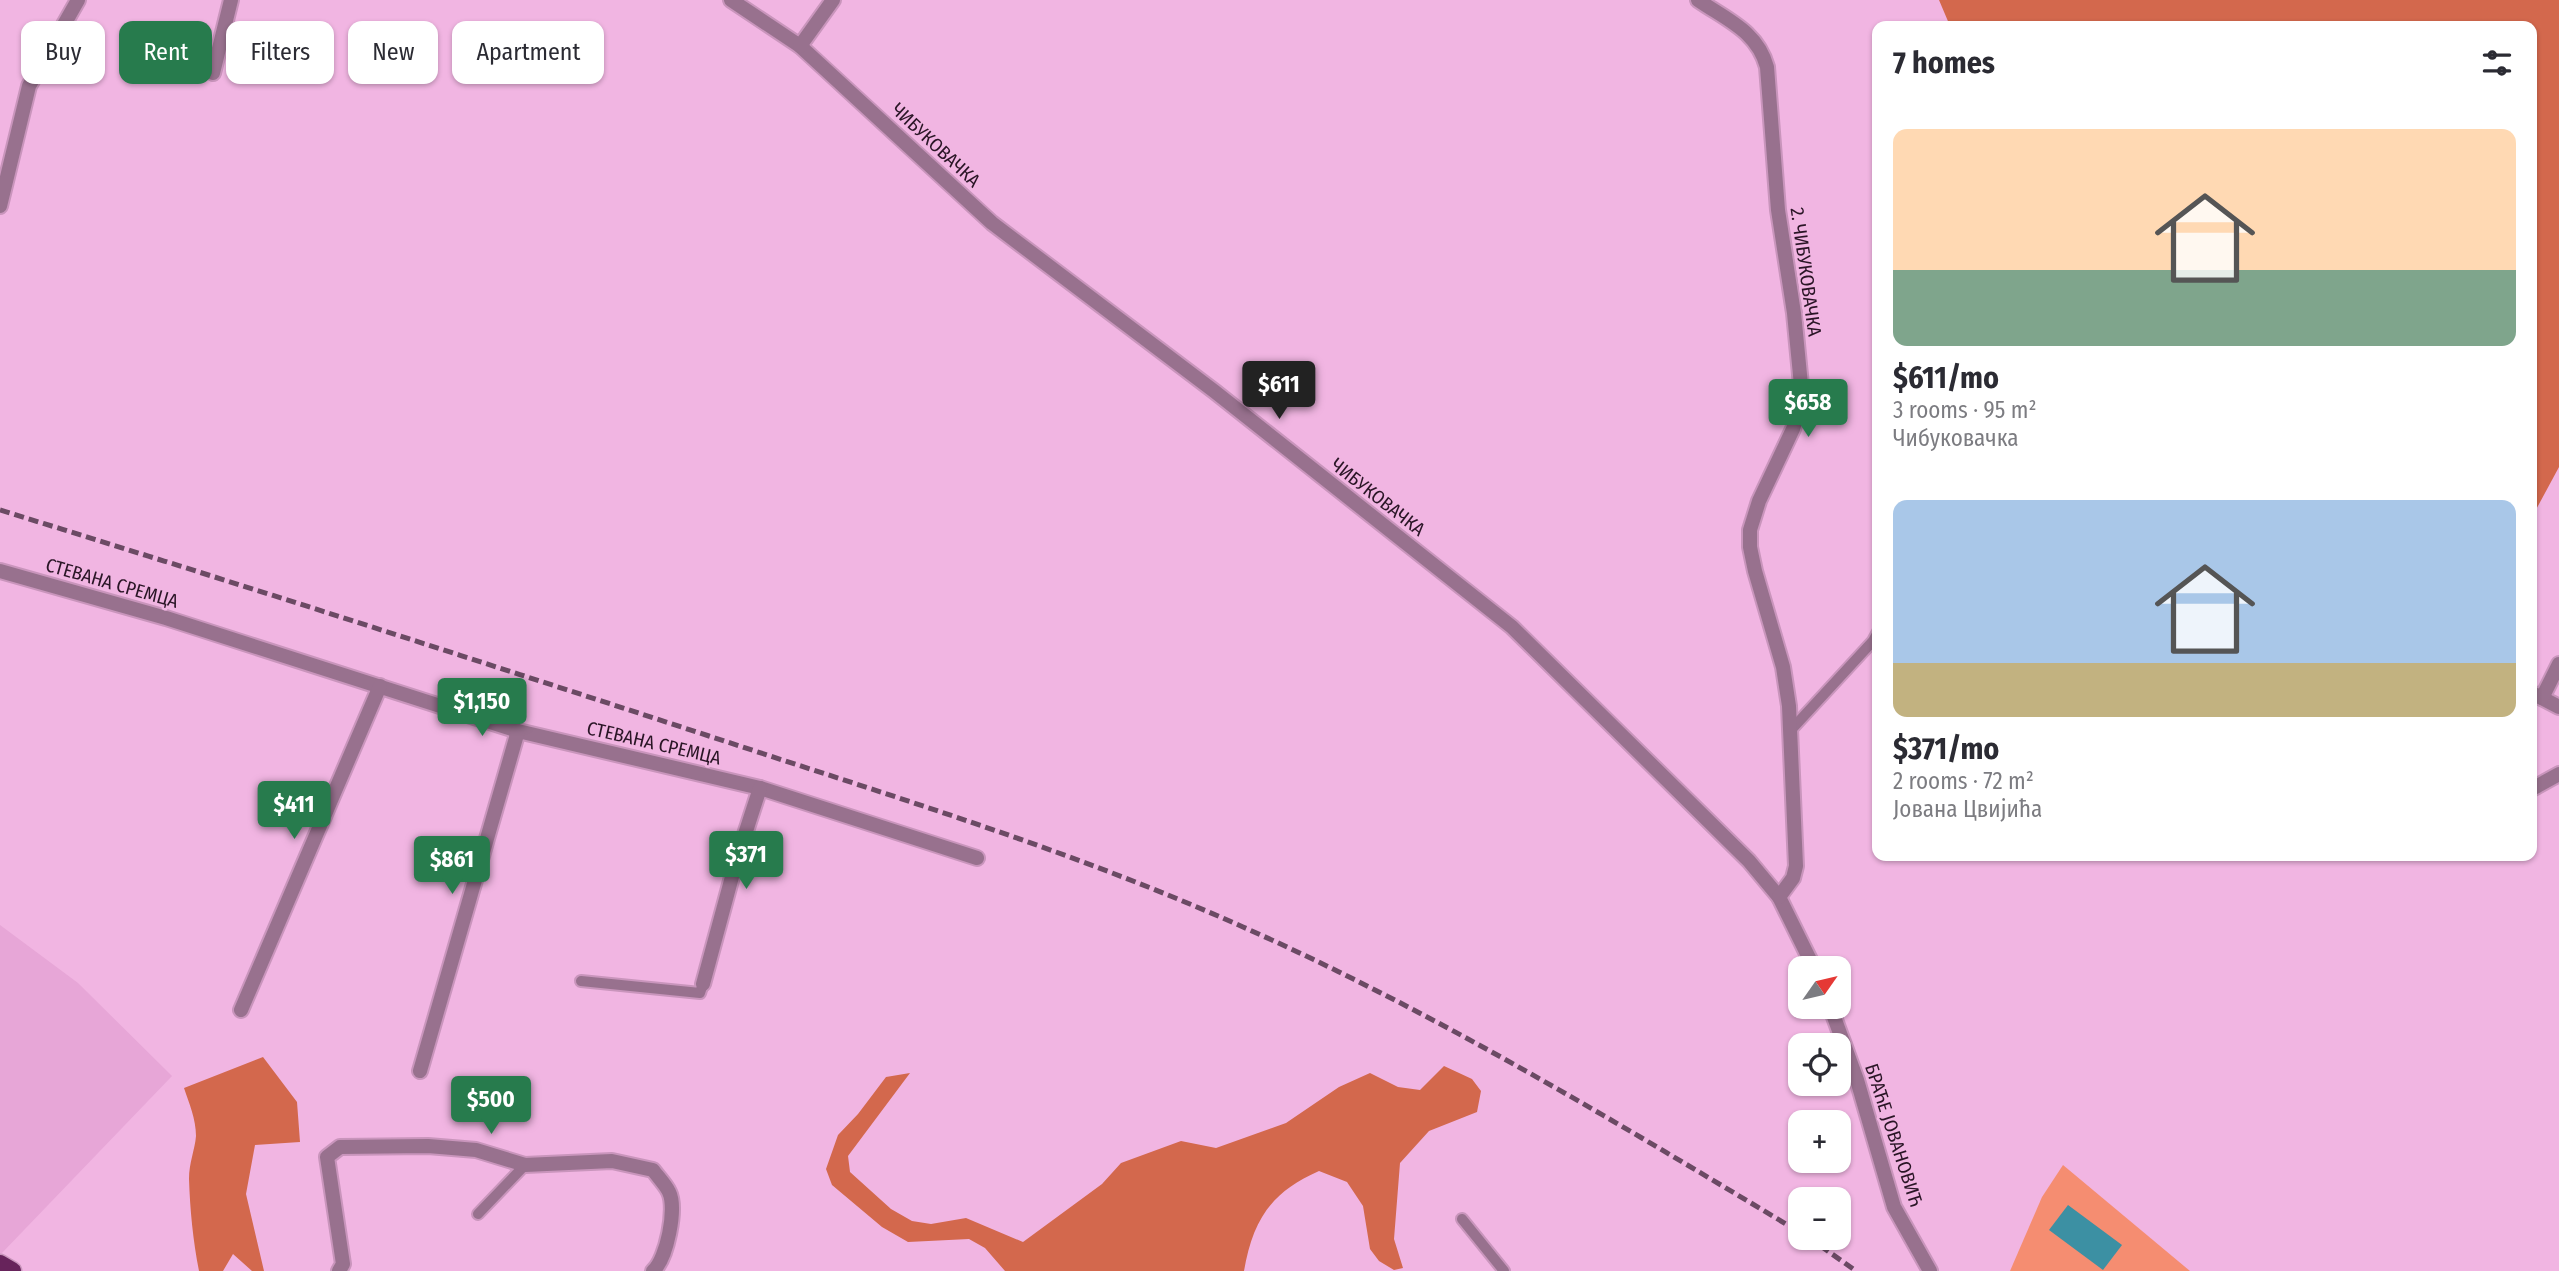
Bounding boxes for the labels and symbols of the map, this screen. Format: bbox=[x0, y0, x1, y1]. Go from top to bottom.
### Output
street label: ЧИБУКОВАЧКА bbox=[887, 98, 985, 192]
street label: 2. ЧИБУКОВАЧКА bbox=[1786, 206, 1826, 338]
pin: $611 bbox=[1238, 362, 1320, 421]
pin: $658 bbox=[1767, 380, 1849, 439]
street label: ЧИБУКОВАЧКА bbox=[1326, 453, 1430, 541]
street label: СТЕВАНА СРЕМЦА bbox=[43, 553, 181, 613]
pin: $1,150 bbox=[425, 678, 539, 738]
street label: СТЕВАНА СРЕМЦА bbox=[585, 716, 723, 770]
pin: $411 bbox=[253, 782, 335, 841]
pin: $371 bbox=[705, 832, 787, 891]
pin: $861 bbox=[411, 836, 493, 896]
north arrow bbox=[1788, 956, 1852, 1018]
street label: БРАЋЕ ЈОВАНОВИЋ bbox=[1860, 1061, 1928, 1209]
pin: $500 bbox=[450, 1076, 532, 1136]

